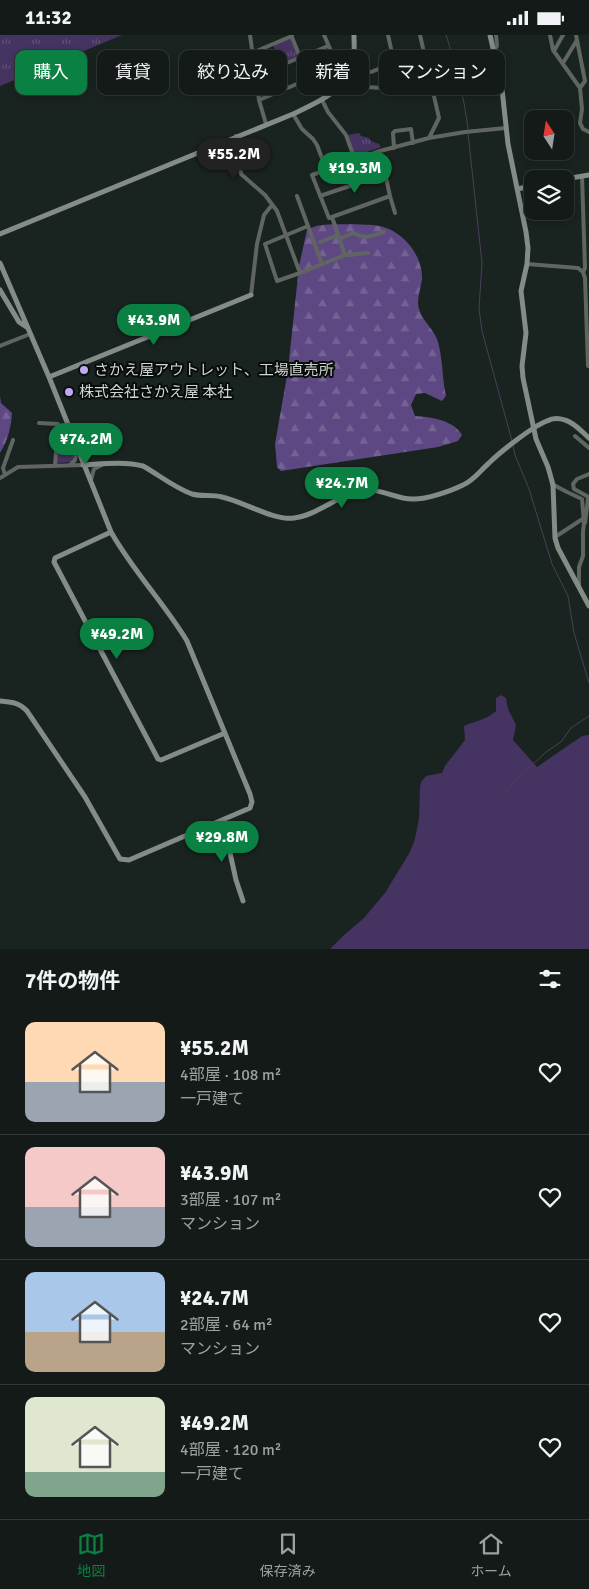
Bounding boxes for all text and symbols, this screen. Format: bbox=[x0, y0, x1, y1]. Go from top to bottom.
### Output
text: 11:32 bbox=[25, 6, 72, 30]
chip: 購入 bbox=[15, 50, 87, 95]
chip: 賃貸 bbox=[97, 50, 169, 95]
chip: 絞り込み bbox=[179, 50, 287, 95]
chip: 新着 bbox=[297, 50, 369, 95]
chip: マンション bbox=[379, 50, 505, 95]
north arrow bbox=[524, 110, 574, 160]
map controls bbox=[524, 110, 574, 220]
pin: ¥55.2M bbox=[193, 137, 275, 180]
text: ¥55.2M bbox=[208, 144, 260, 164]
pin: ¥19.3M bbox=[314, 151, 396, 194]
text: ¥19.3M bbox=[329, 158, 381, 178]
button: layers bbox=[524, 170, 574, 220]
pin: ¥43.9M bbox=[113, 303, 195, 346]
text: ¥43.9M bbox=[128, 310, 180, 330]
place label: さかえ屋アウトレット、工場直売所 bbox=[94, 361, 334, 379]
marker: さかえ屋アウトレット、工場直売所 bbox=[78, 364, 90, 376]
place label: 株式会社さかえ屋 本社 bbox=[79, 383, 232, 401]
marker: 株式会社さかえ屋 本社 bbox=[63, 386, 75, 398]
pin: ¥74.2M bbox=[45, 423, 127, 465]
text: ¥74.2M bbox=[60, 429, 112, 449]
pin: ¥24.7M bbox=[301, 467, 383, 509]
text: ¥24.7M bbox=[316, 473, 368, 493]
pin: ¥49.2M bbox=[76, 617, 158, 660]
text: ¥49.2M bbox=[91, 624, 143, 644]
pin: ¥29.8M bbox=[181, 821, 263, 863]
text: ¥29.8M bbox=[196, 827, 248, 847]
icon: filters bbox=[536, 965, 564, 993]
text: 7件の物件 bbox=[25, 968, 120, 994]
text: ¥55.2M bbox=[180, 1035, 249, 1061]
icon: home bbox=[65, 1042, 125, 1102]
icon: heart bbox=[536, 1058, 564, 1086]
text: 4部屋 · 108 m² bbox=[180, 1065, 281, 1085]
text: 一戸建て bbox=[180, 1089, 244, 1109]
text: ¥43.9M bbox=[180, 1160, 249, 1186]
icon: home bbox=[65, 1167, 125, 1227]
icon: heart bbox=[536, 1183, 564, 1211]
text: 3部屋 · 107 m² bbox=[180, 1190, 281, 1210]
text: マンション bbox=[180, 1214, 260, 1234]
text: ¥24.7M bbox=[180, 1285, 249, 1311]
icon: home bbox=[65, 1292, 125, 1352]
icon: heart bbox=[536, 1308, 564, 1336]
text: 2部屋 · 64 m² bbox=[180, 1315, 273, 1335]
text: マンション bbox=[180, 1339, 260, 1359]
text: ¥49.2M bbox=[180, 1410, 249, 1436]
icon: home bbox=[65, 1417, 125, 1477]
icon: heart bbox=[536, 1433, 564, 1461]
text: 4部屋 · 120 m² bbox=[180, 1440, 281, 1460]
text: 一戸建て bbox=[180, 1464, 244, 1484]
tab: 地図 bbox=[77, 1530, 105, 1580]
tab: 保存済み bbox=[260, 1530, 316, 1580]
tab: ホーム bbox=[470, 1530, 512, 1580]

